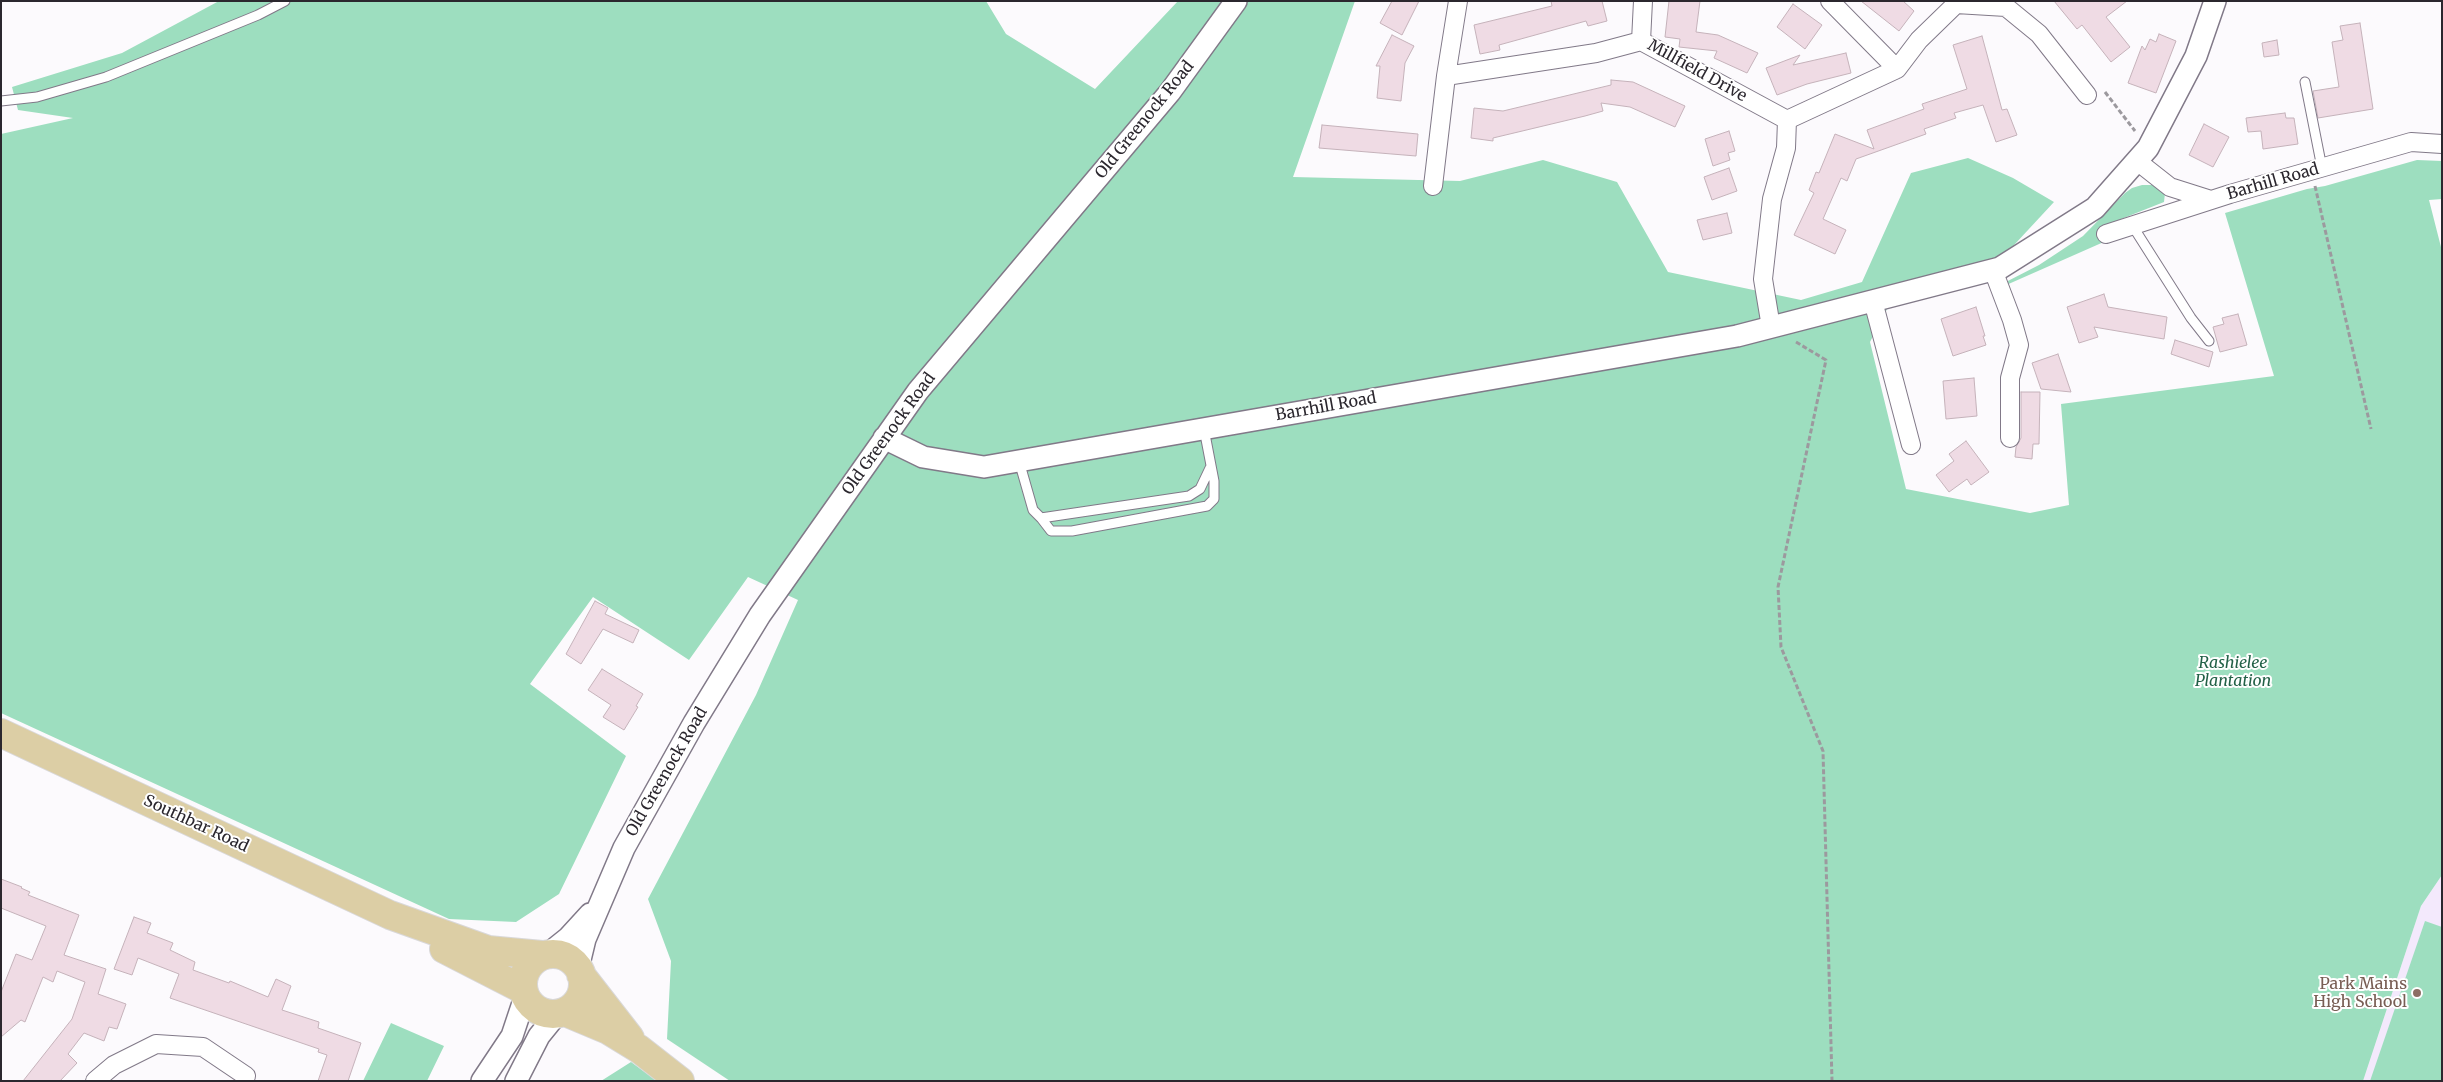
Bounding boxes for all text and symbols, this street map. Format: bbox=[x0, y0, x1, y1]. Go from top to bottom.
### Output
street label: Millfield Drive bbox=[1644, 36, 1750, 106]
street label: Old Greenock Road bbox=[1092, 57, 1198, 183]
street label: Barhill Road bbox=[2225, 160, 2321, 204]
street label: Old Greenock Road bbox=[838, 369, 940, 499]
street label: Barrhill Road bbox=[1274, 389, 1378, 425]
park label: Rashielee Plantation bbox=[2195, 653, 2271, 691]
street label: Old Greenock Road bbox=[622, 704, 712, 840]
street label: Southbar Road bbox=[140, 791, 252, 857]
place label: Park Mains High School bbox=[2313, 974, 2407, 1012]
marker: Park Mains High School bbox=[2411, 987, 2423, 999]

